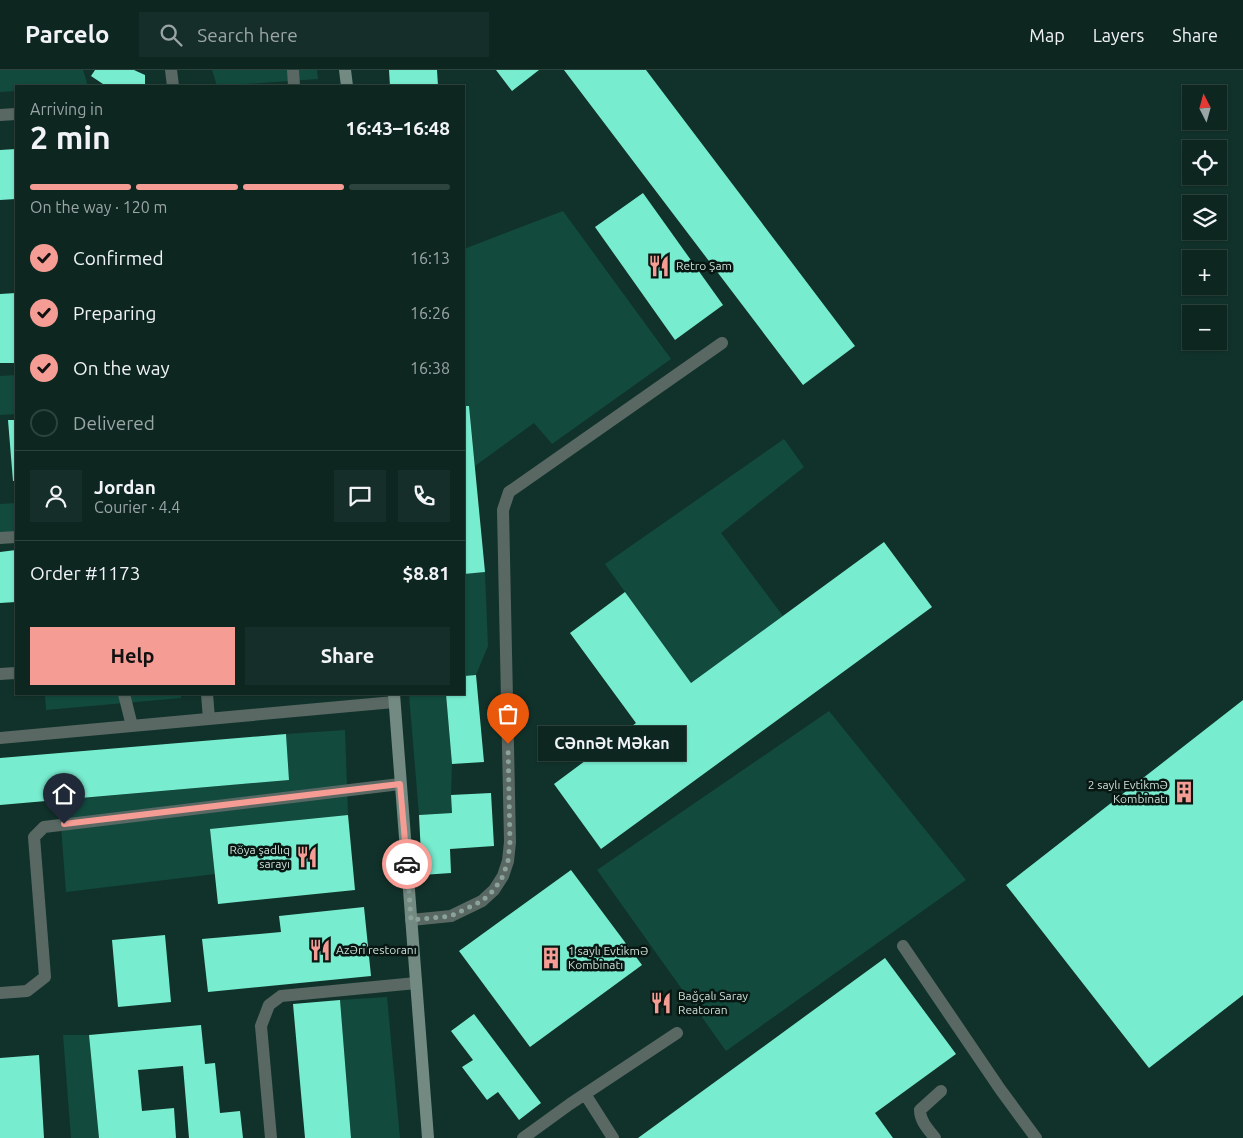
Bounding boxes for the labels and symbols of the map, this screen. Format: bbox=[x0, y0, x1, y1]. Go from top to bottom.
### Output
north arrow bbox=[1182, 85, 1228, 130]
restaurant icon: Retro Şam bbox=[646, 253, 672, 279]
place label: Retro Şam bbox=[676, 259, 732, 272]
pin bbox=[487, 693, 529, 744]
callout: Cənnət Məkan bbox=[538, 726, 686, 762]
pin bbox=[43, 773, 85, 824]
place label: 2 saylı Evtikmə Kombinatı bbox=[1088, 778, 1168, 805]
building icon: 2 saylı Evtikmə Kombinatı bbox=[1171, 779, 1197, 805]
courier bbox=[382, 839, 432, 889]
place label: Röya şadlıq sarayı bbox=[229, 843, 290, 870]
restaurant icon: Röya şadlıq sarayı bbox=[294, 844, 320, 870]
restaurant icon: Azəri restoranı bbox=[307, 937, 333, 963]
place label: Azəri restoranı bbox=[336, 943, 417, 956]
place label: 1 saylı Evtikmə Kombinatı bbox=[568, 944, 648, 971]
building icon: 1 saylı Evtikmə Kombinatı bbox=[538, 945, 564, 971]
place label: Bağçalı Saray Reatoran bbox=[678, 989, 748, 1016]
restaurant icon: Bağçalı Saray Reatoran bbox=[648, 990, 674, 1016]

